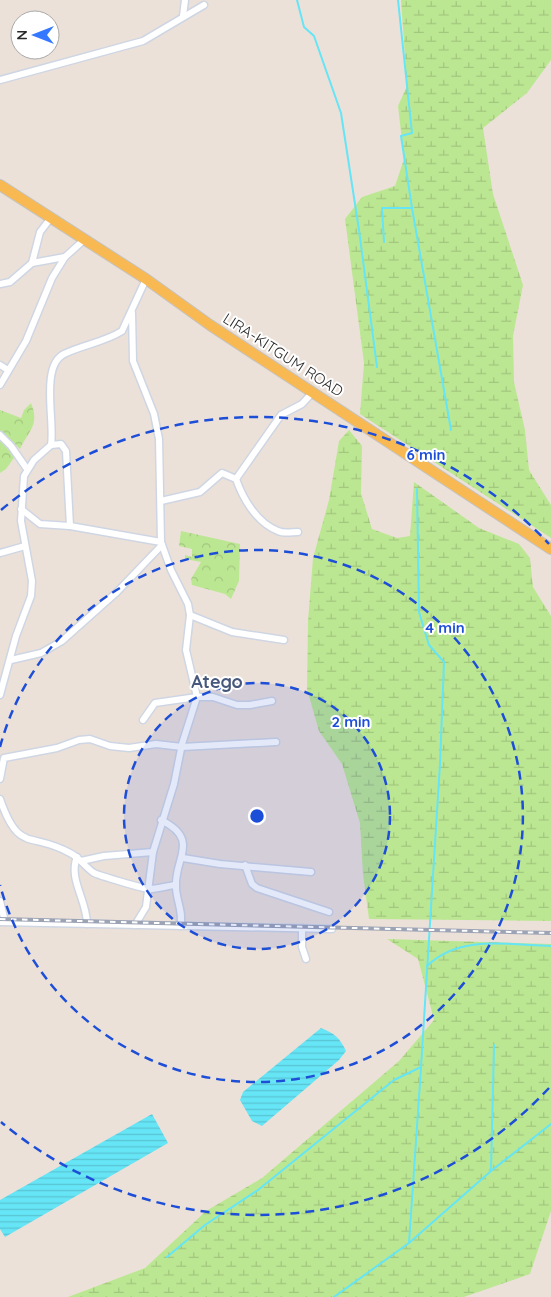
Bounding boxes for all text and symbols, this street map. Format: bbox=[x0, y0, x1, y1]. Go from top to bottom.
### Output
north arrow bbox=[10, 10, 60, 60]
text: N bbox=[13, 30, 31, 40]
street label: LIRA-KITGUM ROAD bbox=[220, 309, 347, 401]
text: 6 min bbox=[407, 445, 445, 464]
text: 4 min bbox=[425, 618, 465, 637]
district label: Atego bbox=[191, 670, 243, 693]
text: 2 min bbox=[331, 712, 371, 731]
centre of rings bbox=[248, 807, 266, 825]

